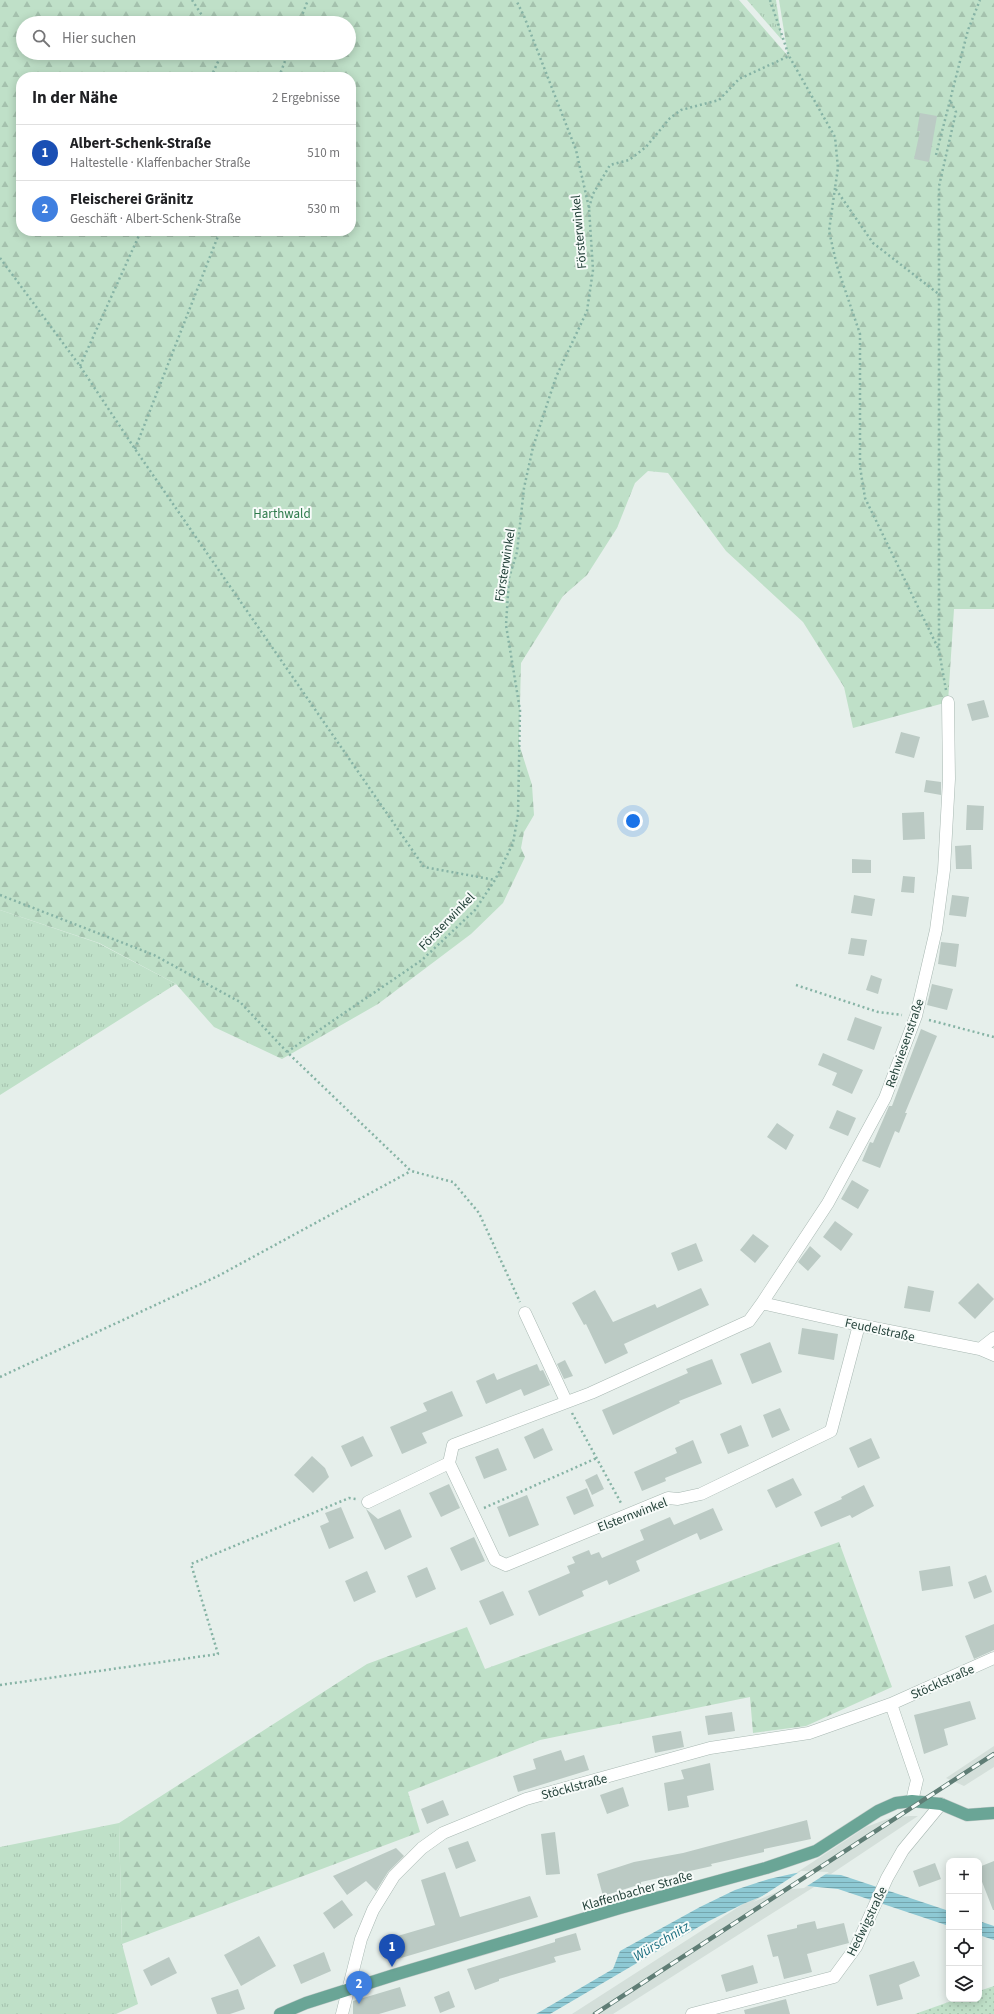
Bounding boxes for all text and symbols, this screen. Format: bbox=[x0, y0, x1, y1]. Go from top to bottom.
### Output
search box bbox=[16, 16, 356, 60]
icon: search bbox=[30, 27, 52, 49]
text: Hier suchen bbox=[62, 28, 136, 49]
text: In der Nähe bbox=[32, 86, 118, 110]
text: 2 Ergebnisse bbox=[272, 89, 340, 107]
text: Albert-Schenk-Straße bbox=[70, 133, 211, 154]
text: 1 bbox=[42, 144, 48, 162]
text: 510 m bbox=[307, 144, 340, 162]
text: Haltestelle · Klaffenbacher Straße bbox=[70, 154, 251, 172]
text: Fleischerei Gränitz bbox=[70, 189, 193, 210]
street label: Försterwinkel bbox=[567, 194, 591, 270]
text: 2 bbox=[42, 200, 48, 218]
text: 530 m bbox=[307, 200, 340, 218]
text: Geschäft · Albert-Schenk-Straße bbox=[70, 210, 241, 228]
park label: Harthwald bbox=[253, 505, 311, 523]
street label: Försterwinkel bbox=[490, 527, 520, 603]
your location bbox=[623, 811, 643, 831]
street label: Försterwinkel bbox=[415, 889, 479, 955]
street label: Rehwiesenstraße bbox=[881, 996, 929, 1090]
street label: Feudelstraße bbox=[843, 1314, 916, 1346]
street label: Elsternwinkel bbox=[595, 1493, 670, 1536]
street label: Stöcklstraße bbox=[908, 1660, 977, 1704]
street label: Stöcklstraße bbox=[539, 1769, 609, 1804]
map controls bbox=[946, 1858, 982, 2002]
button: + bbox=[946, 1858, 982, 1894]
street label: Klaffenbacher Straße bbox=[580, 1867, 695, 1915]
street label: Hedwigstraße bbox=[842, 1884, 892, 1959]
button: − bbox=[946, 1894, 982, 1930]
water label: Würschnitz bbox=[630, 1917, 695, 1967]
button: locate bbox=[946, 1930, 982, 1966]
pin: 1 bbox=[379, 1934, 405, 1967]
button: layers bbox=[946, 1966, 982, 2002]
pin: 2 bbox=[346, 1971, 372, 2004]

